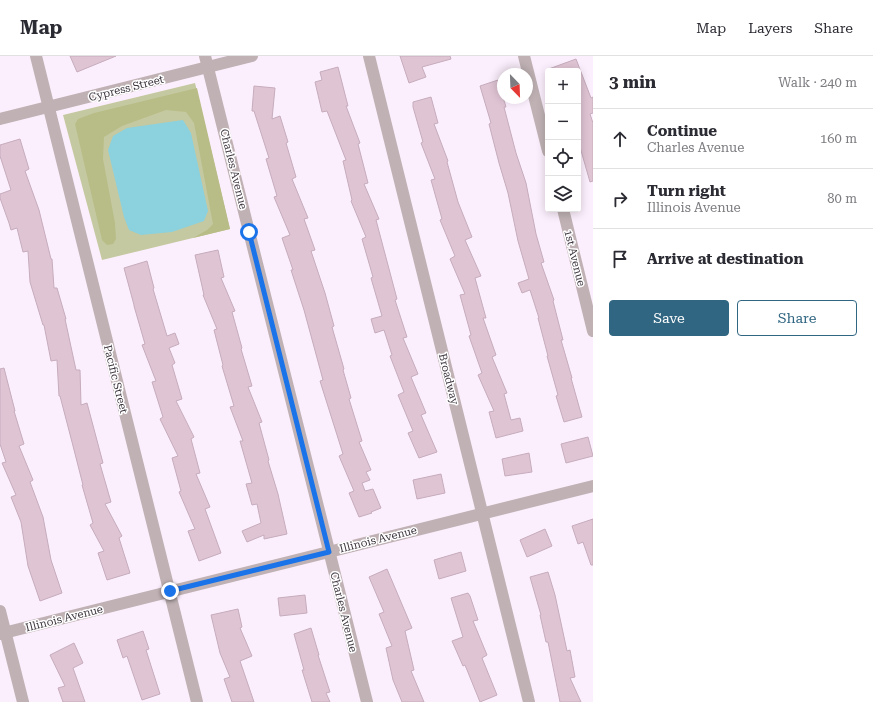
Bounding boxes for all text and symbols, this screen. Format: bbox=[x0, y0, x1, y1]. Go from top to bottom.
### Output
text: Map bbox=[20, 16, 62, 39]
text: Map bbox=[696, 20, 726, 36]
text: Layers bbox=[748, 20, 792, 36]
text: Share bbox=[814, 20, 853, 36]
north arrow bbox=[497, 68, 533, 104]
map controls bbox=[545, 68, 581, 212]
button: + bbox=[545, 68, 581, 104]
text: 3 min bbox=[609, 72, 656, 92]
street label: Cypress Street bbox=[87, 73, 165, 104]
text: Walk · 240 m bbox=[778, 75, 857, 90]
button: − bbox=[545, 104, 581, 140]
text: Continue bbox=[647, 122, 717, 140]
street label: Charles Avenue bbox=[217, 128, 250, 211]
icon: ahead bbox=[609, 128, 631, 150]
text: 160 m bbox=[820, 131, 857, 146]
button: locate bbox=[545, 140, 581, 176]
text: Charles Avenue bbox=[647, 140, 744, 155]
button: layers bbox=[545, 176, 581, 212]
text: Turn right bbox=[647, 182, 726, 200]
icon: right bbox=[609, 188, 631, 210]
text: 80 m bbox=[827, 191, 857, 206]
text: Illinois Avenue bbox=[647, 200, 741, 215]
route start bbox=[240, 223, 258, 241]
street label: 1st Avenue bbox=[561, 229, 588, 288]
icon: arrive bbox=[609, 248, 631, 270]
text: Arrive at destination bbox=[647, 250, 803, 268]
button: Save bbox=[609, 300, 729, 336]
button: Share bbox=[737, 300, 857, 336]
street label: Pacific Street bbox=[101, 343, 130, 415]
street label: Broadway bbox=[436, 352, 461, 407]
street label: Illinois Avenue bbox=[338, 524, 418, 555]
street label: Charles Avenue bbox=[327, 571, 360, 654]
route end bbox=[161, 582, 179, 600]
street label: Illinois Avenue bbox=[24, 603, 104, 634]

